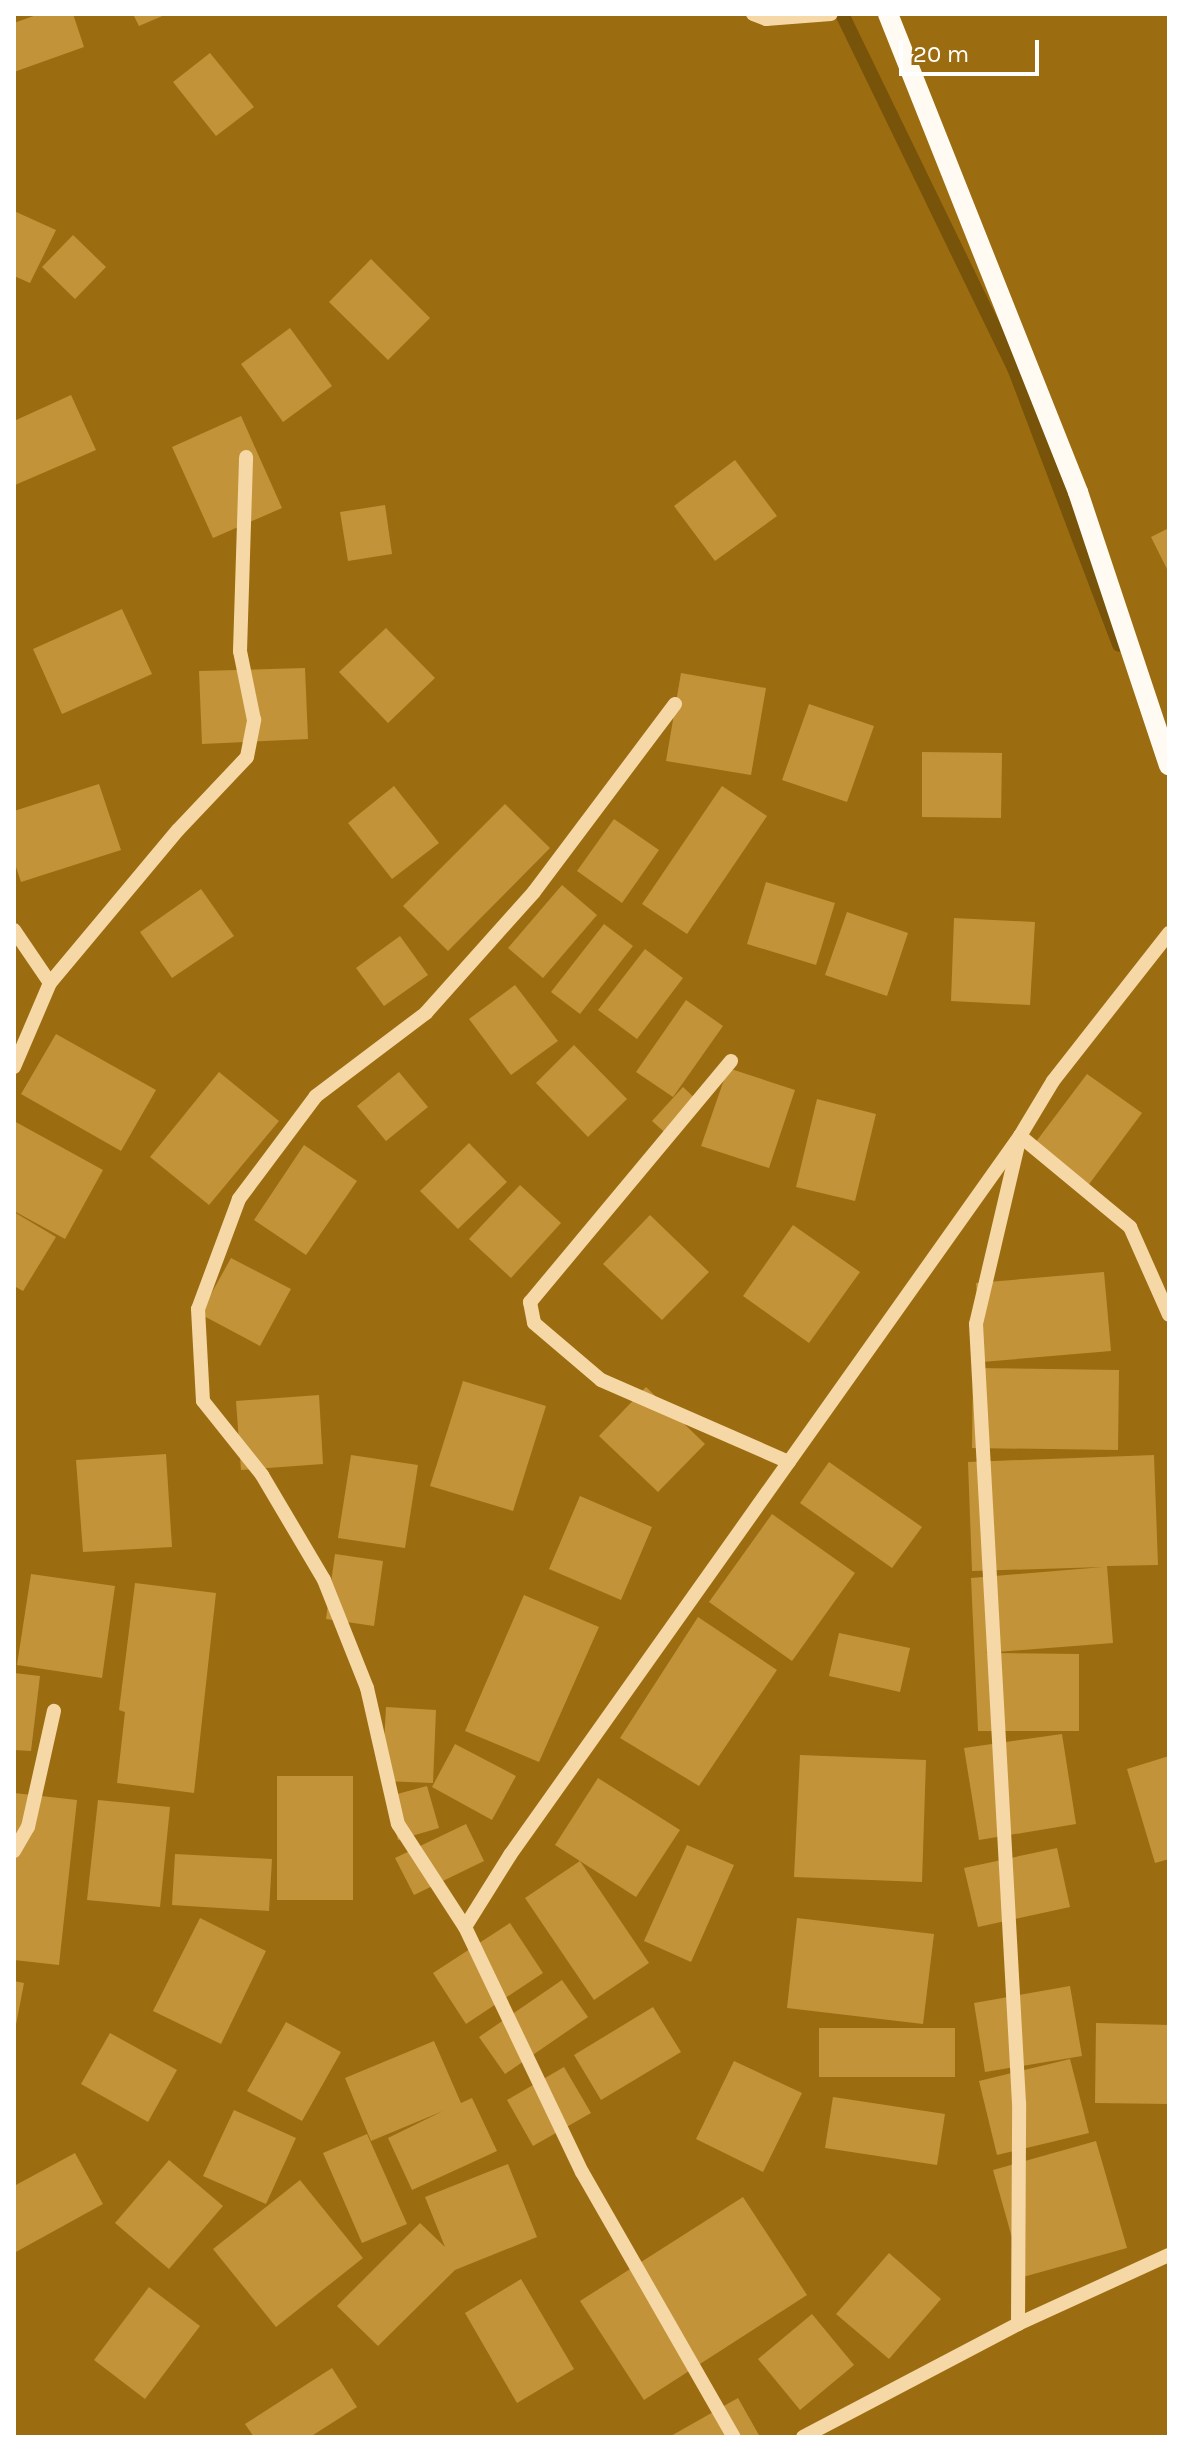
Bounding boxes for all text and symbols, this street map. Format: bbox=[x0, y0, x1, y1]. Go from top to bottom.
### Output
scale bar bbox=[903, 24, 1043, 74]
text: 20 m bbox=[913, 40, 969, 68]

